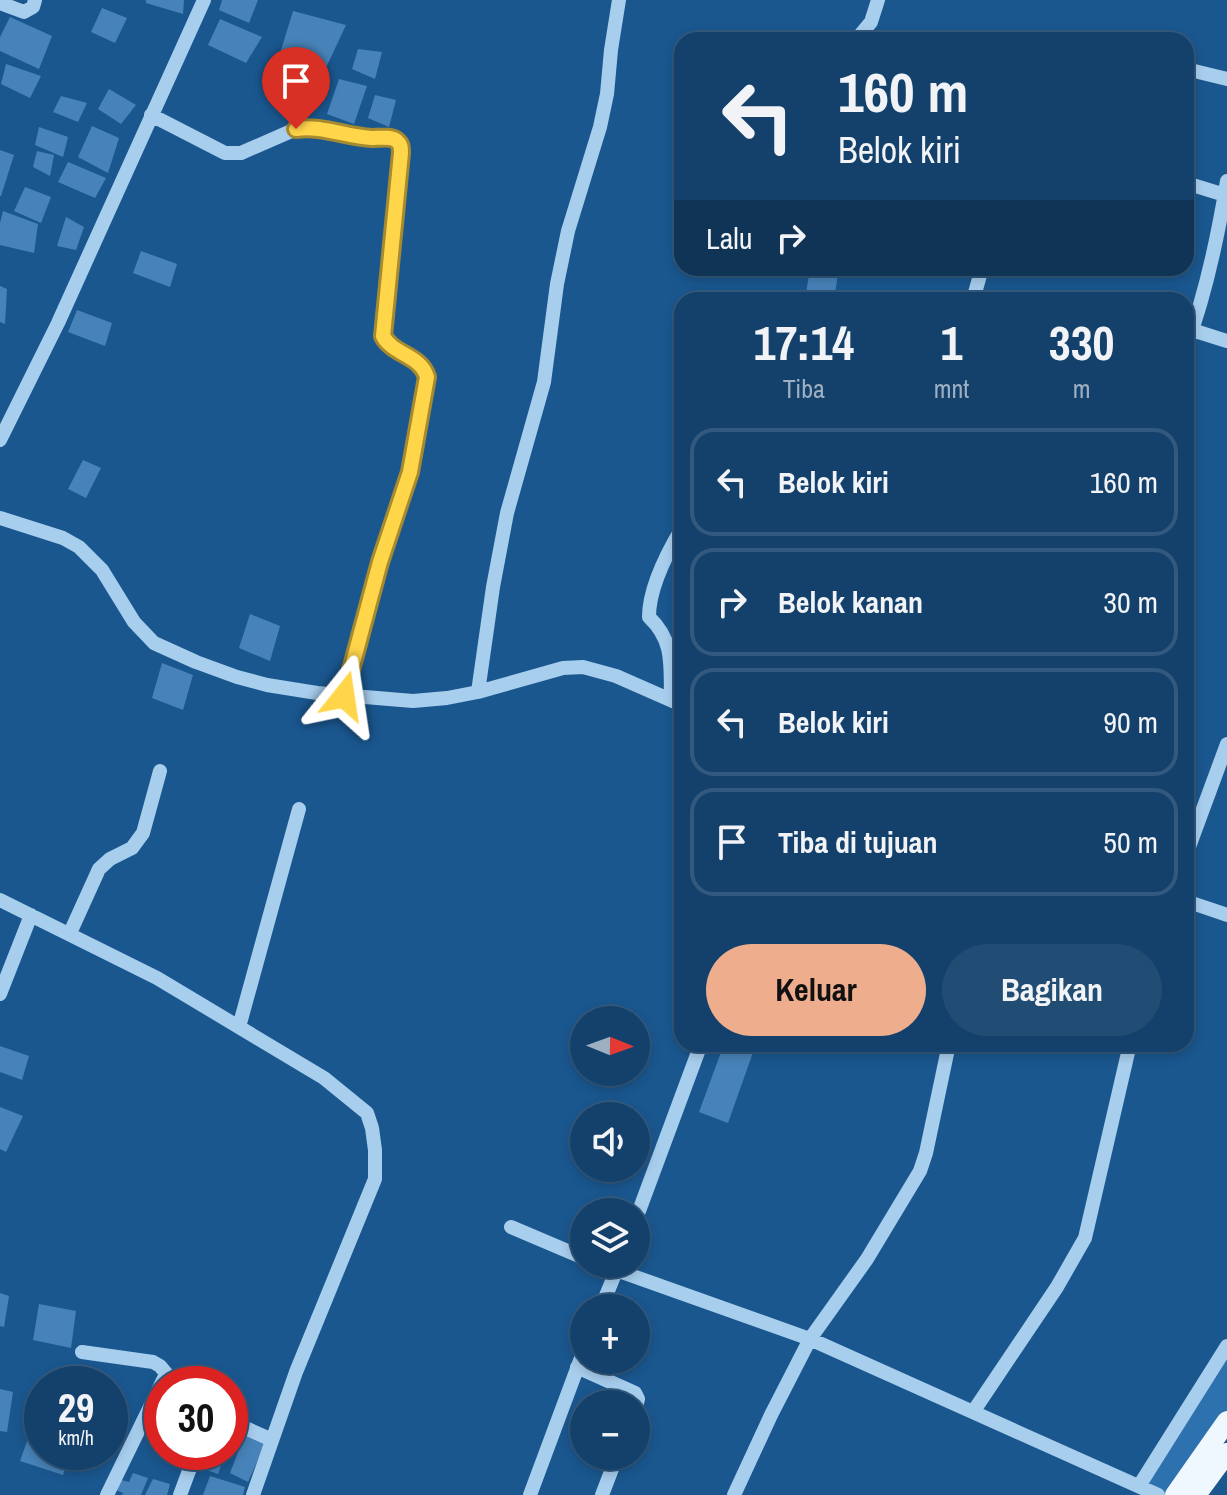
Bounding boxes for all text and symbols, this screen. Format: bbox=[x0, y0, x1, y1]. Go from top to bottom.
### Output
pin bbox=[262, 47, 330, 129]
text: 160 m bbox=[838, 54, 968, 129]
icon: arrive bbox=[274, 59, 318, 103]
icon: left bbox=[706, 64, 810, 168]
text: Belok kiri bbox=[838, 126, 961, 174]
icon: right bbox=[769, 216, 813, 260]
text: Lalu bbox=[706, 218, 753, 258]
text: 17:14 bbox=[754, 310, 854, 375]
text: 1 bbox=[941, 310, 962, 375]
text: 330 bbox=[1049, 310, 1114, 375]
text: Tiba bbox=[783, 371, 825, 406]
text: mnt bbox=[934, 371, 969, 406]
text: m bbox=[1073, 371, 1091, 406]
icon: left bbox=[710, 460, 754, 504]
text: Belok kiri bbox=[778, 462, 889, 502]
text: 160 m bbox=[1090, 462, 1158, 502]
icon: right bbox=[710, 580, 754, 624]
text: Belok kanan bbox=[778, 582, 923, 622]
text: 30 m bbox=[1103, 582, 1158, 622]
position arrow bbox=[302, 654, 386, 738]
icon: left bbox=[710, 700, 754, 744]
text: Belok kiri bbox=[778, 702, 889, 742]
text: 90 m bbox=[1103, 702, 1158, 742]
icon: arrive bbox=[710, 820, 754, 864]
text: Tiba di tujuan bbox=[778, 822, 938, 862]
text: 50 m bbox=[1103, 822, 1158, 862]
button: Keluar bbox=[706, 944, 926, 1036]
button: Bagikan bbox=[942, 944, 1162, 1036]
north arrow bbox=[570, 1006, 650, 1086]
map controls bbox=[570, 1006, 650, 1470]
button: sound bbox=[570, 1102, 650, 1182]
button: layers bbox=[570, 1198, 650, 1278]
button: + bbox=[570, 1294, 650, 1374]
speed limit sign: 30 bbox=[144, 1366, 248, 1470]
text: 29 bbox=[58, 1381, 94, 1434]
button: − bbox=[570, 1390, 650, 1470]
text: km/h bbox=[58, 1424, 94, 1451]

